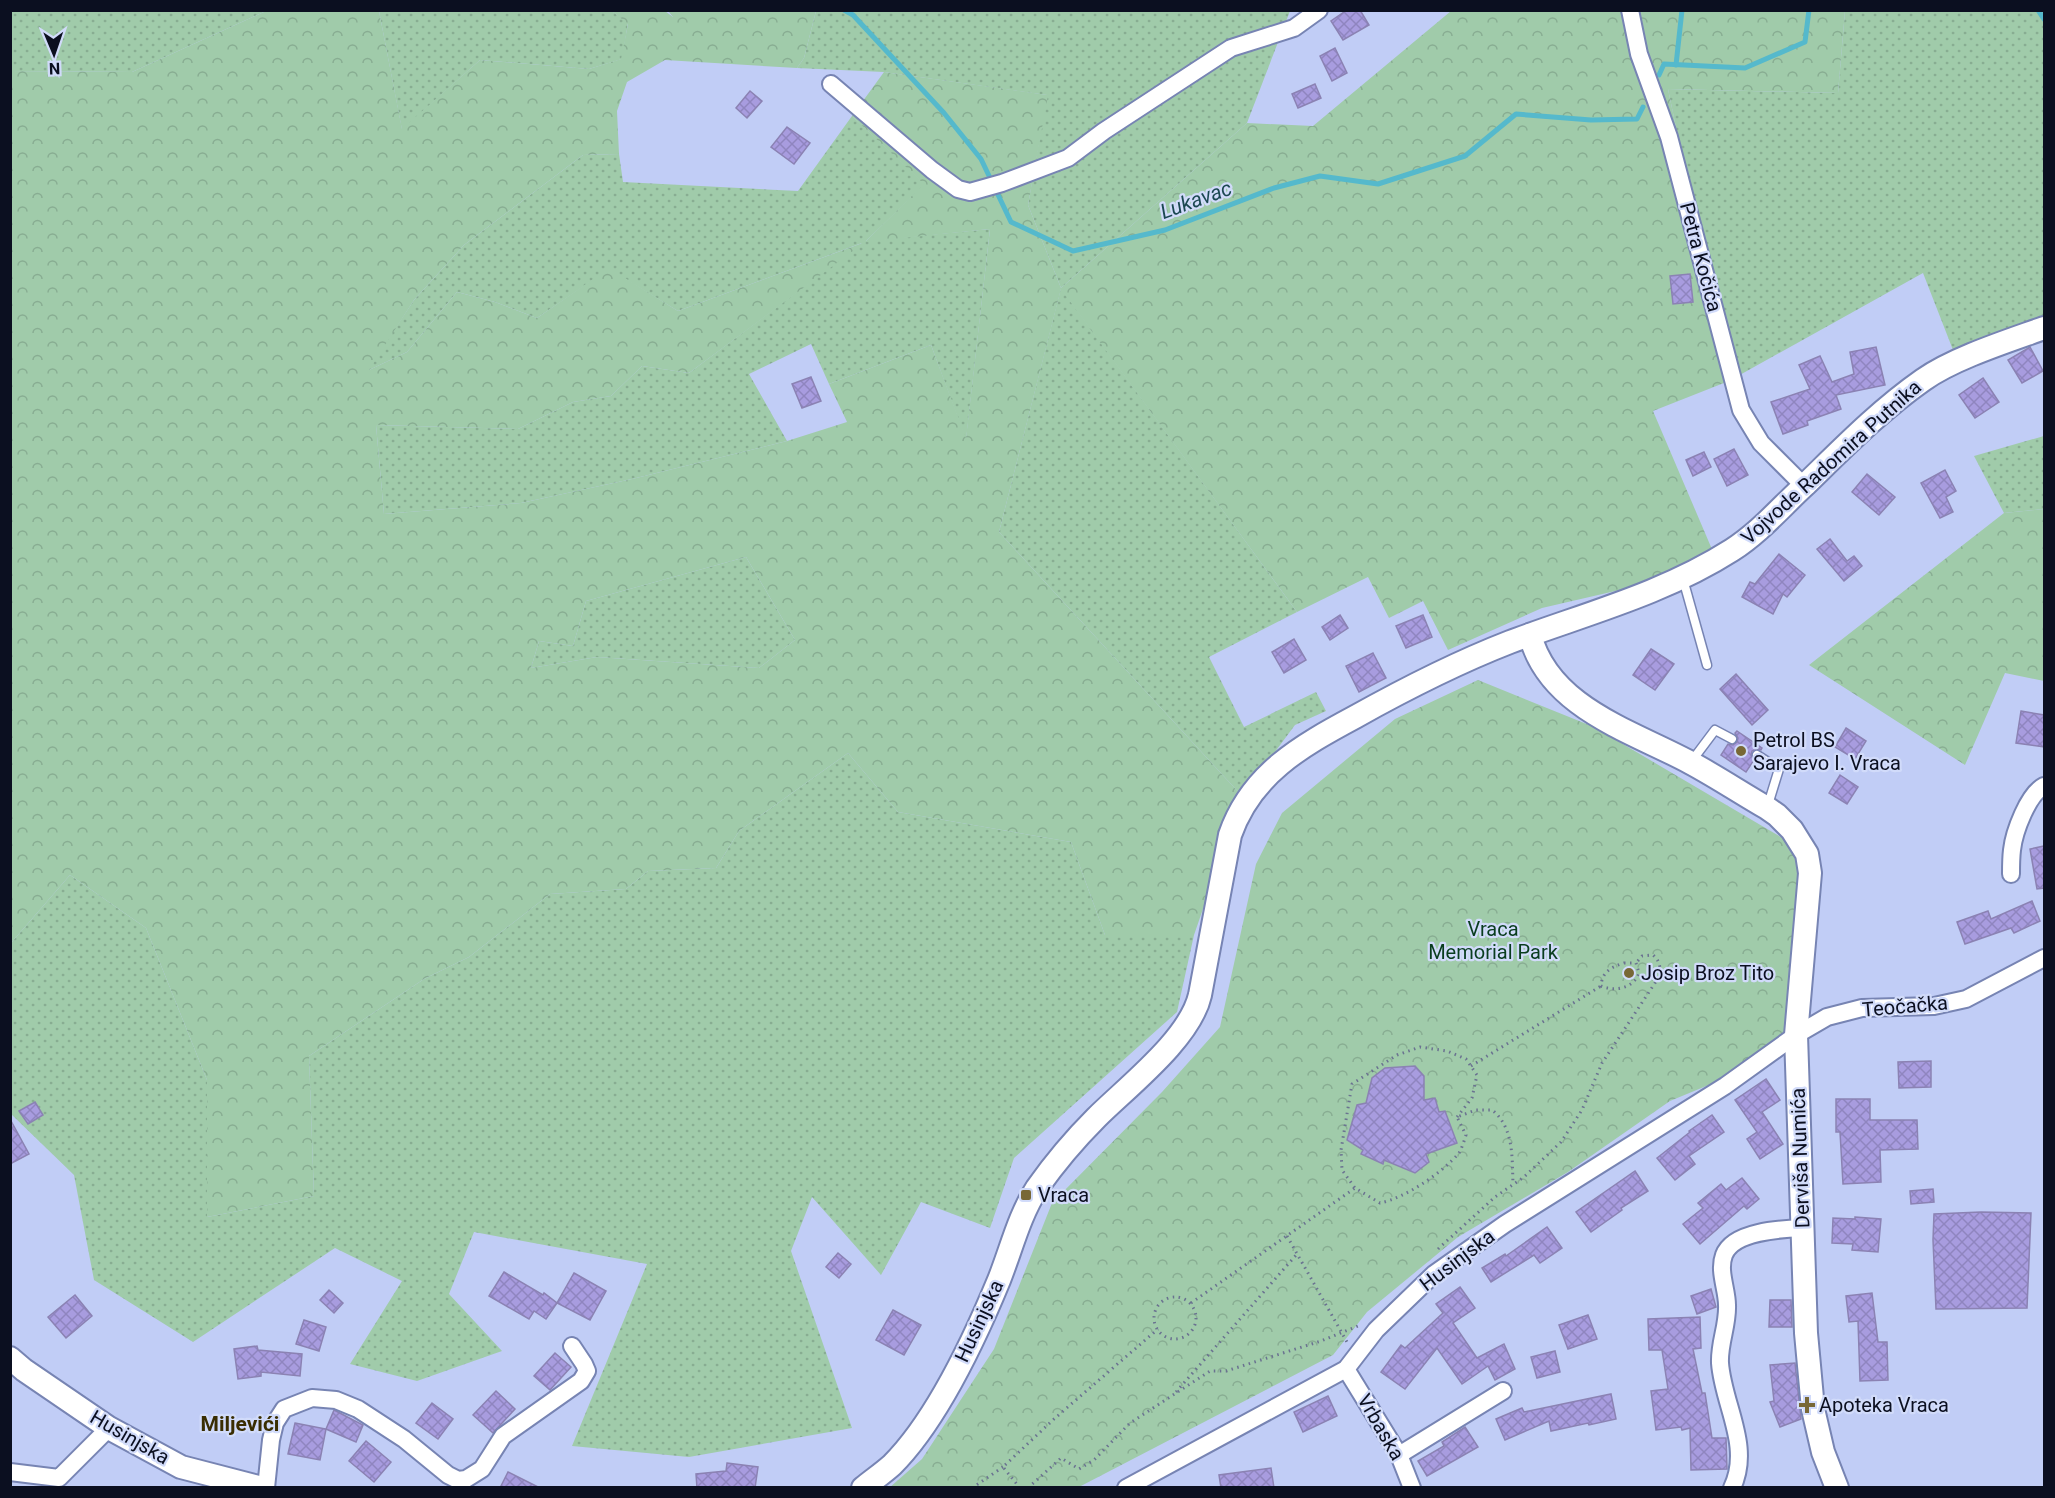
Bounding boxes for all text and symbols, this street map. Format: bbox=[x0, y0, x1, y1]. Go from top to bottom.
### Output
north arrow bbox=[24, 24, 84, 84]
text: N bbox=[49, 59, 60, 78]
water label: Lukavac bbox=[1157, 176, 1235, 224]
street label: Petra Kočića bbox=[1675, 200, 1727, 314]
street label: Vojvode Radomira Putnika bbox=[1736, 375, 1926, 549]
place label: Petrol BS Sarajevo I. Vraca bbox=[1753, 728, 1901, 775]
marker: Petrol BS Sarajevo I. Vraca bbox=[1734, 744, 1748, 758]
park label: Vraca Memorial Park bbox=[1428, 917, 1559, 964]
place label: Josip Broz Tito bbox=[1641, 961, 1774, 985]
marker: Josip Broz Tito bbox=[1622, 966, 1636, 980]
street label: Teočačka bbox=[1861, 990, 1949, 1022]
street label: Derviša Numića bbox=[1786, 1087, 1814, 1229]
place label: Vraca bbox=[1038, 1183, 1089, 1207]
marker: Vraca bbox=[1019, 1188, 1033, 1202]
street label: Husinjska bbox=[1415, 1224, 1499, 1296]
street label: Husinjska bbox=[950, 1276, 1008, 1366]
street label: Vrbaska bbox=[1352, 1390, 1410, 1464]
place label: Apoteka Vraca bbox=[1819, 1393, 1949, 1417]
marker: Apoteka Vraca bbox=[1800, 1398, 1814, 1412]
street label: Husinjska bbox=[86, 1405, 174, 1469]
district label: Miljevići bbox=[201, 1412, 279, 1436]

